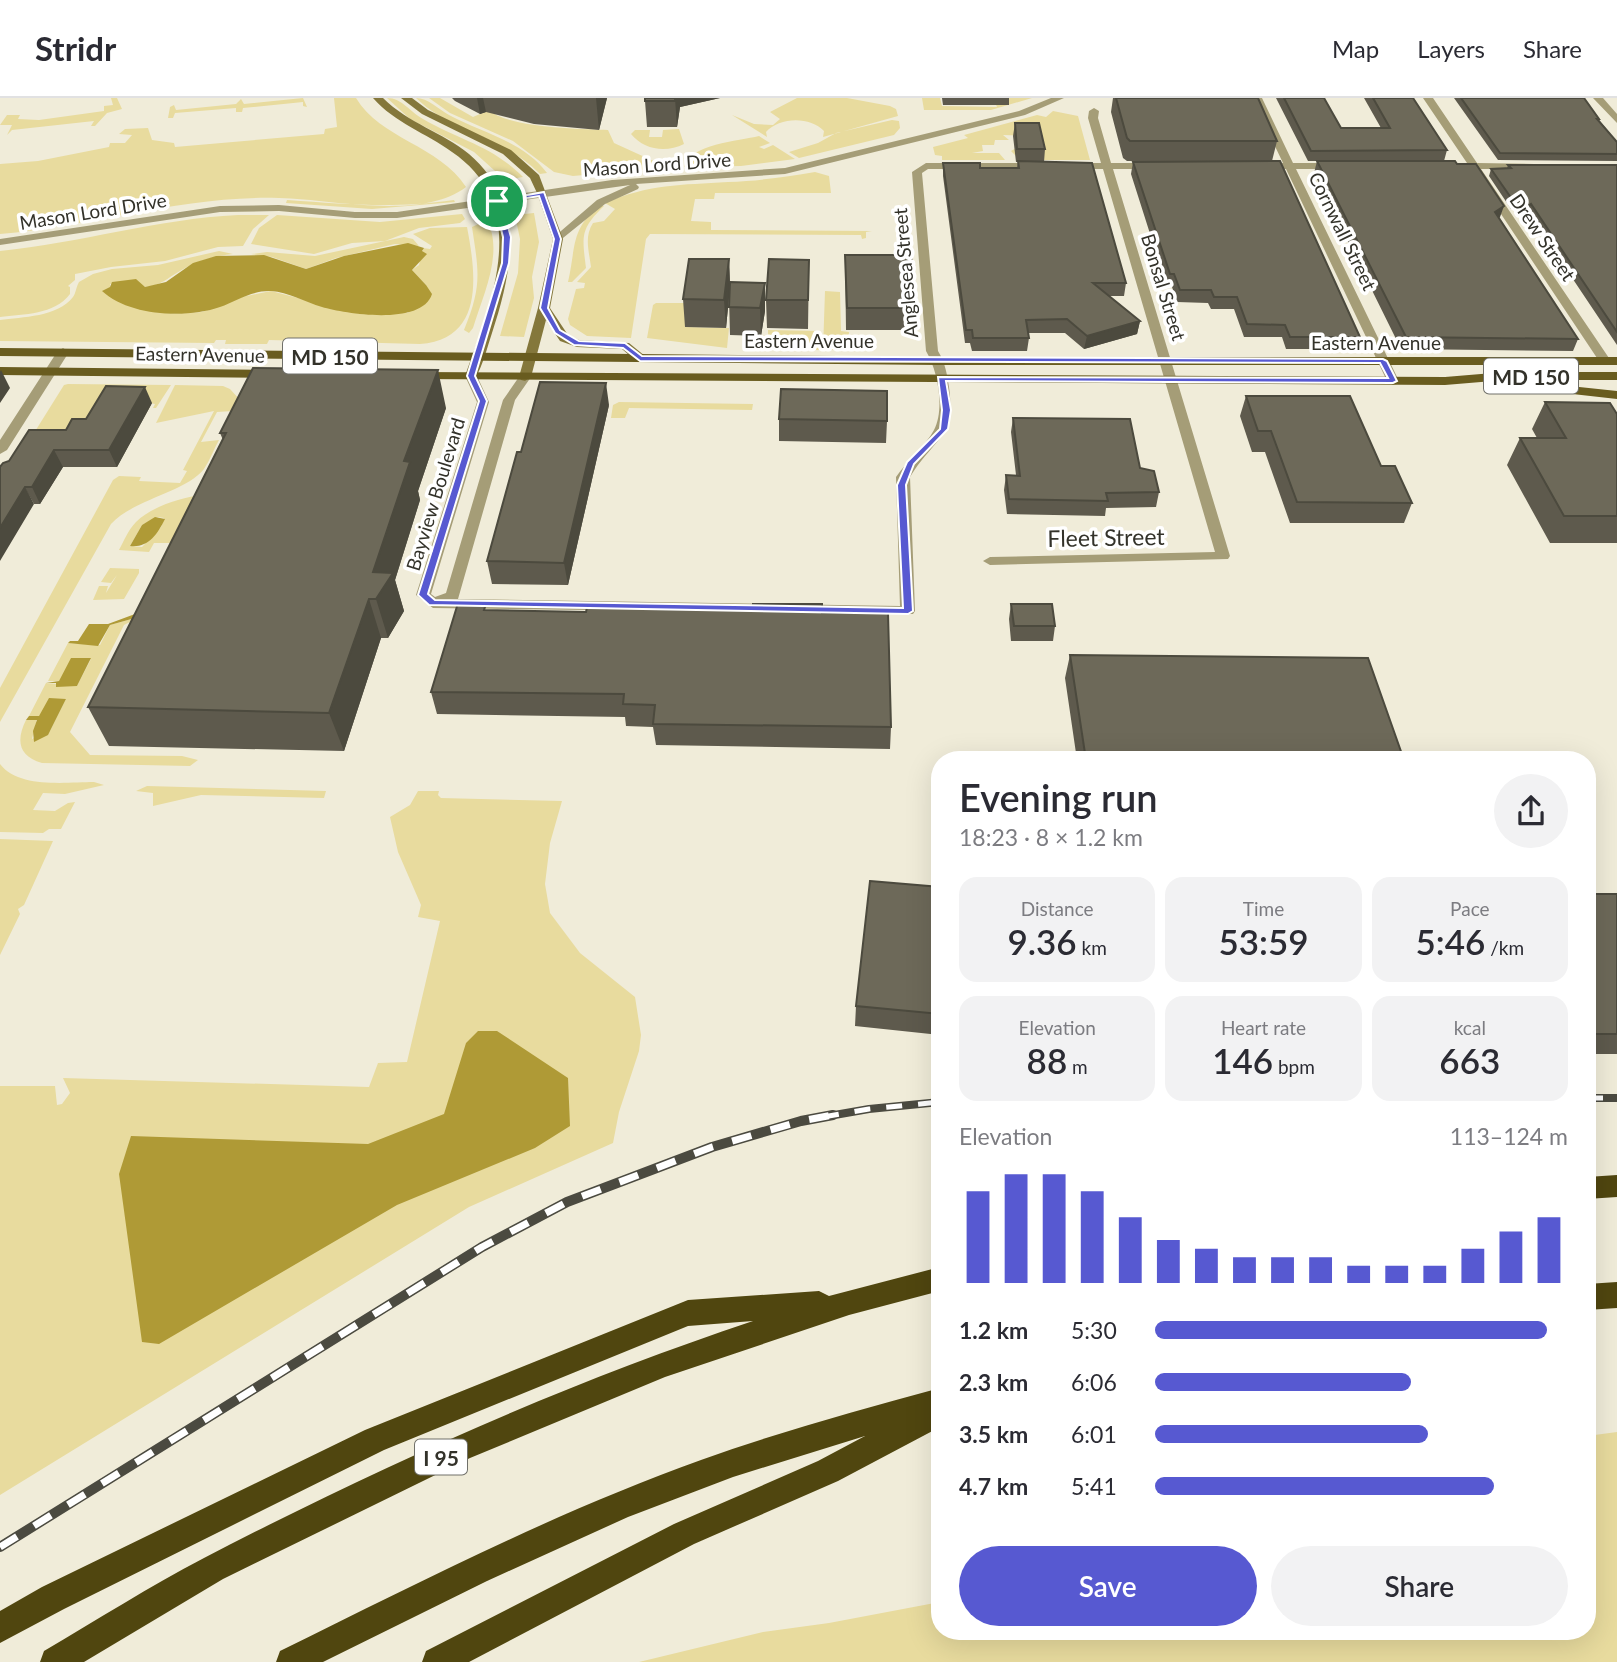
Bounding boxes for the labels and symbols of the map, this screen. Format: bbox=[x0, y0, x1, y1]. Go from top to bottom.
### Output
street label: Mason Lord Drive bbox=[582, 147, 732, 181]
street label: Cornwall Street bbox=[1304, 168, 1382, 294]
pin bbox=[467, 171, 527, 231]
street label: Mason Lord Drive bbox=[18, 188, 168, 234]
street label: Drew Street bbox=[1505, 189, 1581, 285]
street label: Anglesea Street bbox=[888, 207, 922, 339]
street label: Bonsal Street bbox=[1137, 231, 1191, 343]
street label: Eastern Avenue bbox=[744, 329, 874, 352]
street label: Eastern Avenue bbox=[1311, 331, 1441, 354]
road number: MD 150 bbox=[283, 338, 377, 374]
street label: Eastern Avenue bbox=[135, 341, 265, 367]
road number: MD 150 bbox=[1484, 358, 1578, 394]
street label: Bayview Boulevard bbox=[401, 415, 469, 573]
street label: Fleet Street bbox=[1047, 522, 1166, 552]
road number: I 95 bbox=[415, 1440, 467, 1474]

